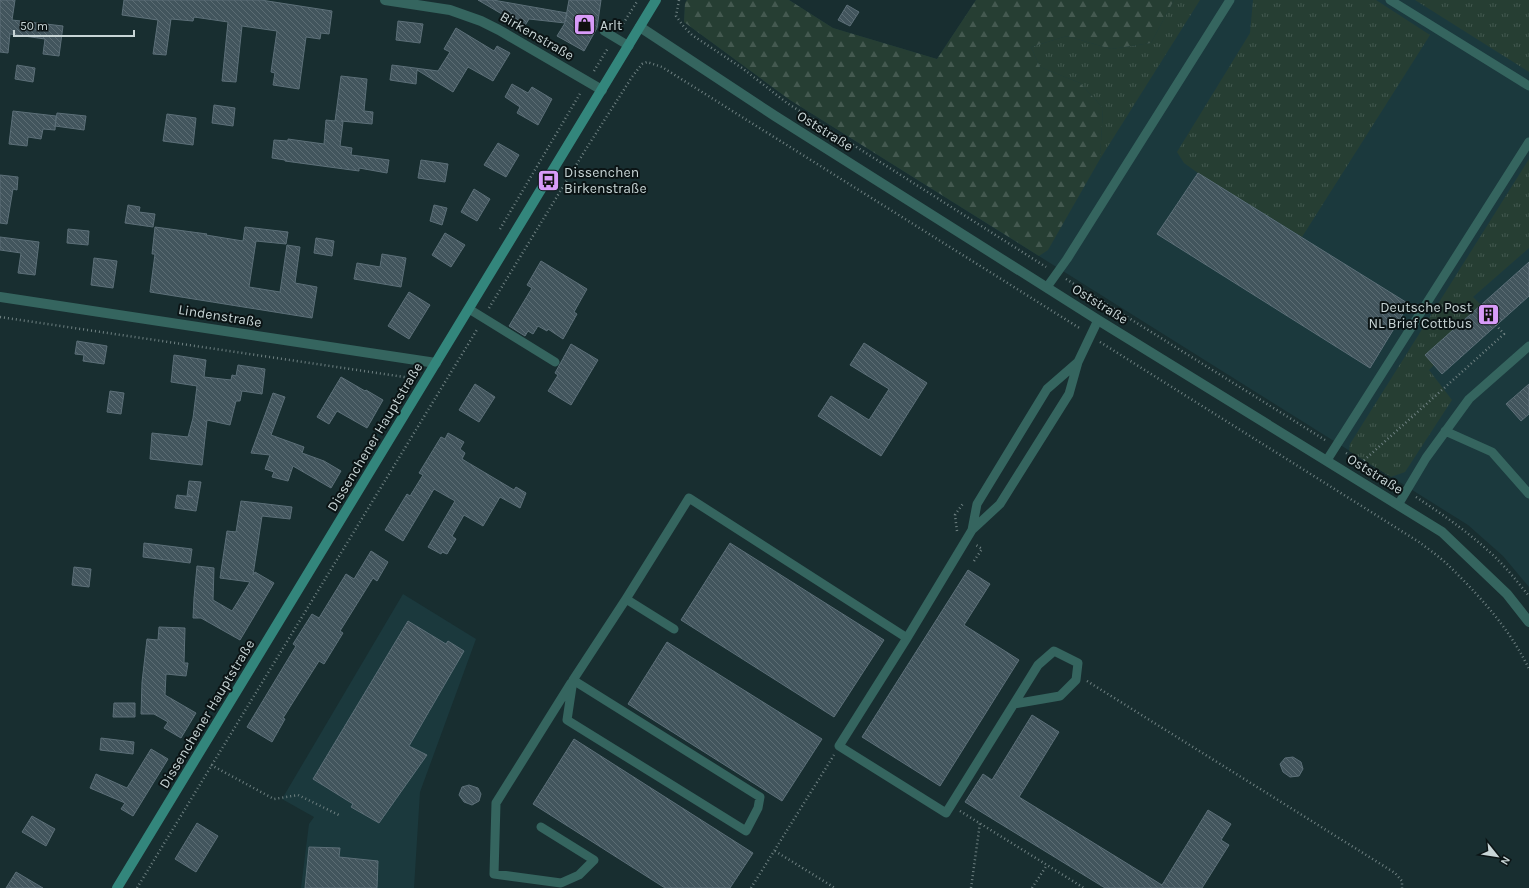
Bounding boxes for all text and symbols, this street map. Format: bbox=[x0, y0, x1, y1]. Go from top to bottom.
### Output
street label: Birkenstraße bbox=[497, 8, 577, 64]
scale bar bbox=[14, 12, 134, 38]
shop icon: Arlt bbox=[572, 12, 598, 38]
place label: Arlt bbox=[600, 17, 622, 34]
text: 50 m bbox=[20, 19, 48, 33]
street label: Oststraße bbox=[794, 107, 856, 155]
place label: Dissenchen Birkenstraße bbox=[564, 164, 647, 197]
bus stop icon: Dissenchen Birkenstraße bbox=[535, 167, 561, 193]
street label: Oststraße bbox=[1069, 280, 1131, 328]
place label: Deutsche Post NL Brief Cottbus bbox=[1368, 299, 1472, 332]
street label: Lindenstraße bbox=[177, 301, 263, 331]
building icon: Deutsche Post NL Brief Cottbus bbox=[1475, 302, 1501, 328]
street label: Dissenchener Hauptstraße bbox=[324, 359, 426, 515]
street label: Oststraße bbox=[1344, 450, 1406, 498]
street label: Dissenchener Hauptstraße bbox=[156, 636, 258, 792]
north arrow bbox=[1477, 836, 1517, 876]
text: N bbox=[1498, 854, 1513, 867]

